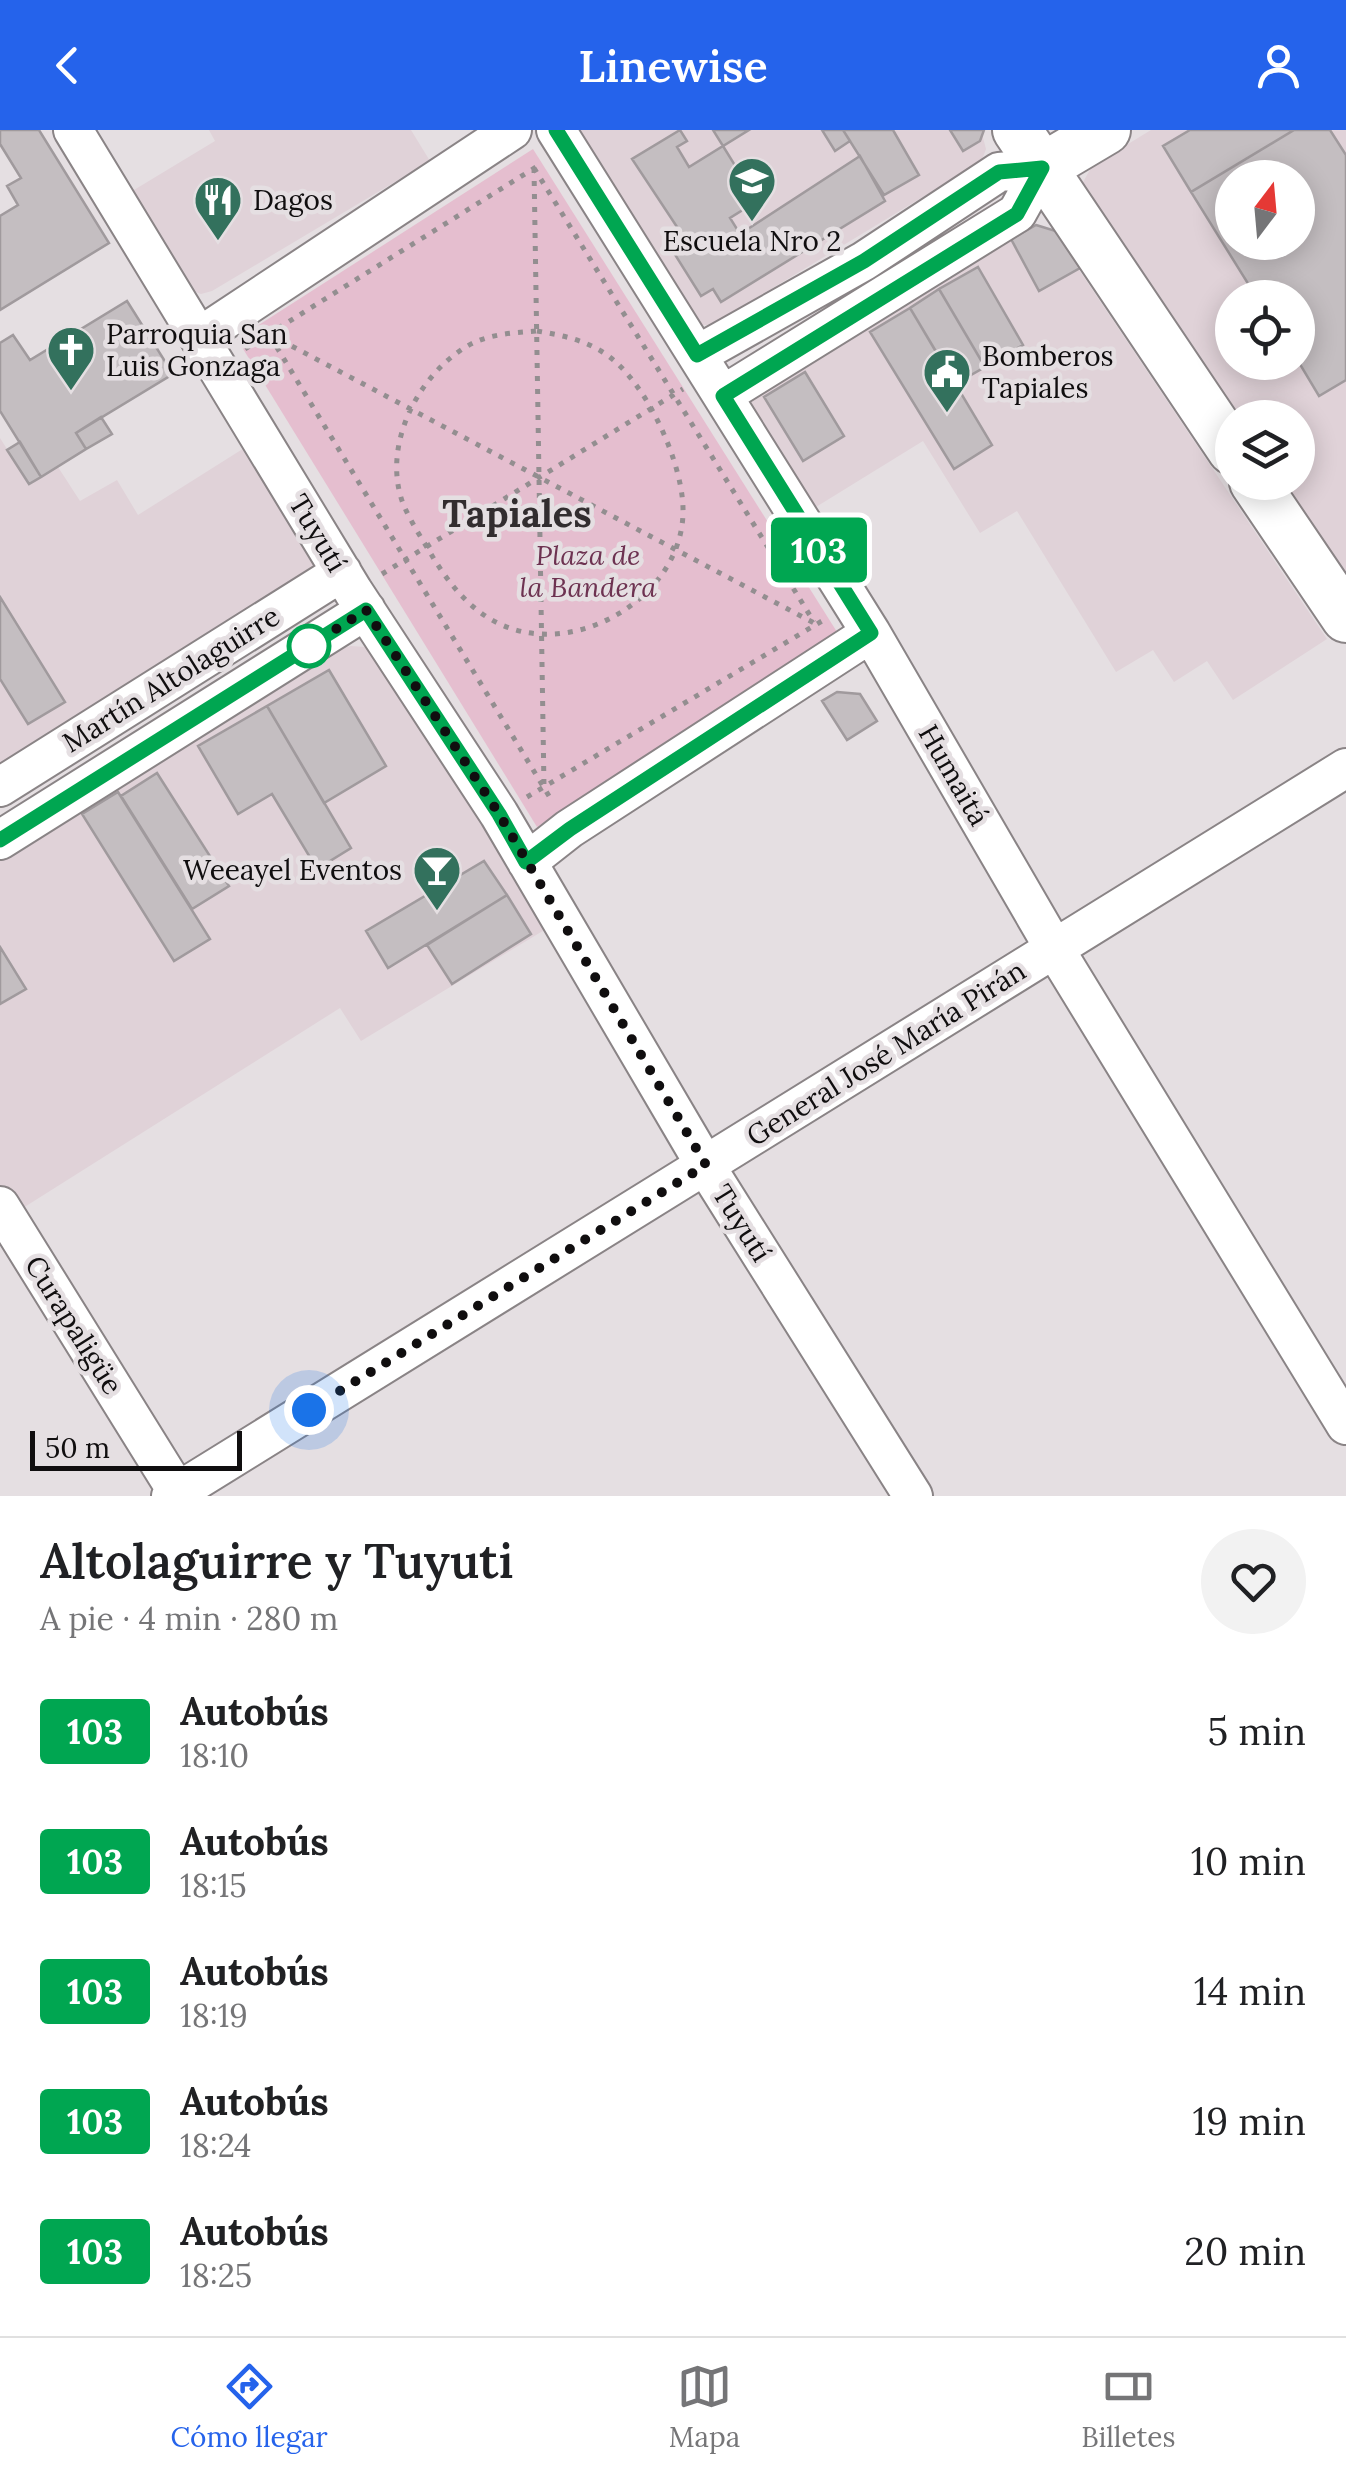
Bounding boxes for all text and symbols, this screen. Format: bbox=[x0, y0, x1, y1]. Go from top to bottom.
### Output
text: Linewise bbox=[578, 37, 768, 94]
icon: back bbox=[40, 38, 95, 93]
icon: person bbox=[1251, 38, 1306, 93]
school or university icon: Escuela Nro 2 bbox=[726, 155, 778, 223]
north arrow bbox=[1215, 160, 1315, 260]
map controls bbox=[1215, 160, 1315, 500]
restaurant icon: Dagos bbox=[192, 174, 244, 242]
place label: Dagos bbox=[253, 182, 333, 218]
place label: Escuela Nro 2 bbox=[663, 223, 841, 259]
button: locate bbox=[1215, 280, 1315, 380]
place label: Parroquia San Luis Gonzaga bbox=[106, 316, 288, 384]
church icon: Parroquia San Luis Gonzaga bbox=[45, 324, 97, 392]
place label: Bomberos Tapiales bbox=[982, 338, 1114, 406]
public building icon: Bomberos Tapiales bbox=[921, 346, 973, 414]
button: layers bbox=[1215, 400, 1315, 500]
street label: Tuyutí bbox=[281, 488, 355, 578]
district label: Tapiales bbox=[442, 489, 592, 537]
line badge: 103 bbox=[762, 518, 876, 582]
text: 103 bbox=[791, 528, 847, 573]
park label: Plaza de la Bandera bbox=[519, 537, 657, 605]
street label: Martín Altolaguirre bbox=[56, 598, 286, 760]
unlabelled marker bbox=[288, 625, 330, 667]
street label: Humaitá bbox=[911, 718, 997, 832]
bar icon: Weeayel Eventos bbox=[411, 844, 463, 912]
place label: Weeayel Eventos bbox=[183, 852, 402, 888]
street label: General José María Pirán bbox=[740, 952, 1032, 1154]
street label: Tuyutí bbox=[704, 1178, 780, 1268]
street label: Curapaligüe bbox=[17, 1249, 131, 1401]
your location bbox=[284, 1385, 334, 1435]
scale bar bbox=[30, 1426, 242, 1470]
text: 50 m bbox=[45, 1430, 110, 1466]
button: heart bbox=[1201, 1529, 1306, 1634]
text: Altolaguirre y Tuyuti bbox=[40, 1530, 513, 1591]
text: A pie · 4 min · 280 m bbox=[40, 1598, 338, 1639]
text: Autobús bbox=[180, 1687, 329, 1735]
text: 5 min bbox=[1208, 1707, 1306, 1755]
text: 103 bbox=[67, 1709, 123, 1754]
text: 18:10 bbox=[180, 1735, 249, 1776]
text: Autobús bbox=[180, 1817, 329, 1865]
text: 10 min bbox=[1191, 1837, 1306, 1885]
text: 103 bbox=[67, 1839, 123, 1884]
text: 18:15 bbox=[180, 1865, 247, 1906]
text: Autobús bbox=[180, 1947, 329, 1995]
text: 14 min bbox=[1194, 1967, 1306, 2015]
text: 103 bbox=[67, 1969, 123, 2014]
text: 18:19 bbox=[180, 1995, 248, 2036]
text: Autobús bbox=[180, 2077, 329, 2125]
text: 19 min bbox=[1192, 2097, 1306, 2145]
text: 103 bbox=[67, 2099, 123, 2144]
text: 18:24 bbox=[180, 2125, 251, 2166]
text: Autobús bbox=[180, 2207, 329, 2255]
text: 20 min bbox=[1184, 2227, 1306, 2275]
text: 103 bbox=[67, 2229, 123, 2274]
text: 18:25 bbox=[180, 2255, 252, 2296]
tab: Cómo llegar bbox=[171, 2359, 328, 2455]
tab: Mapa bbox=[669, 2359, 740, 2455]
tab: Billetes bbox=[1081, 2359, 1175, 2455]

